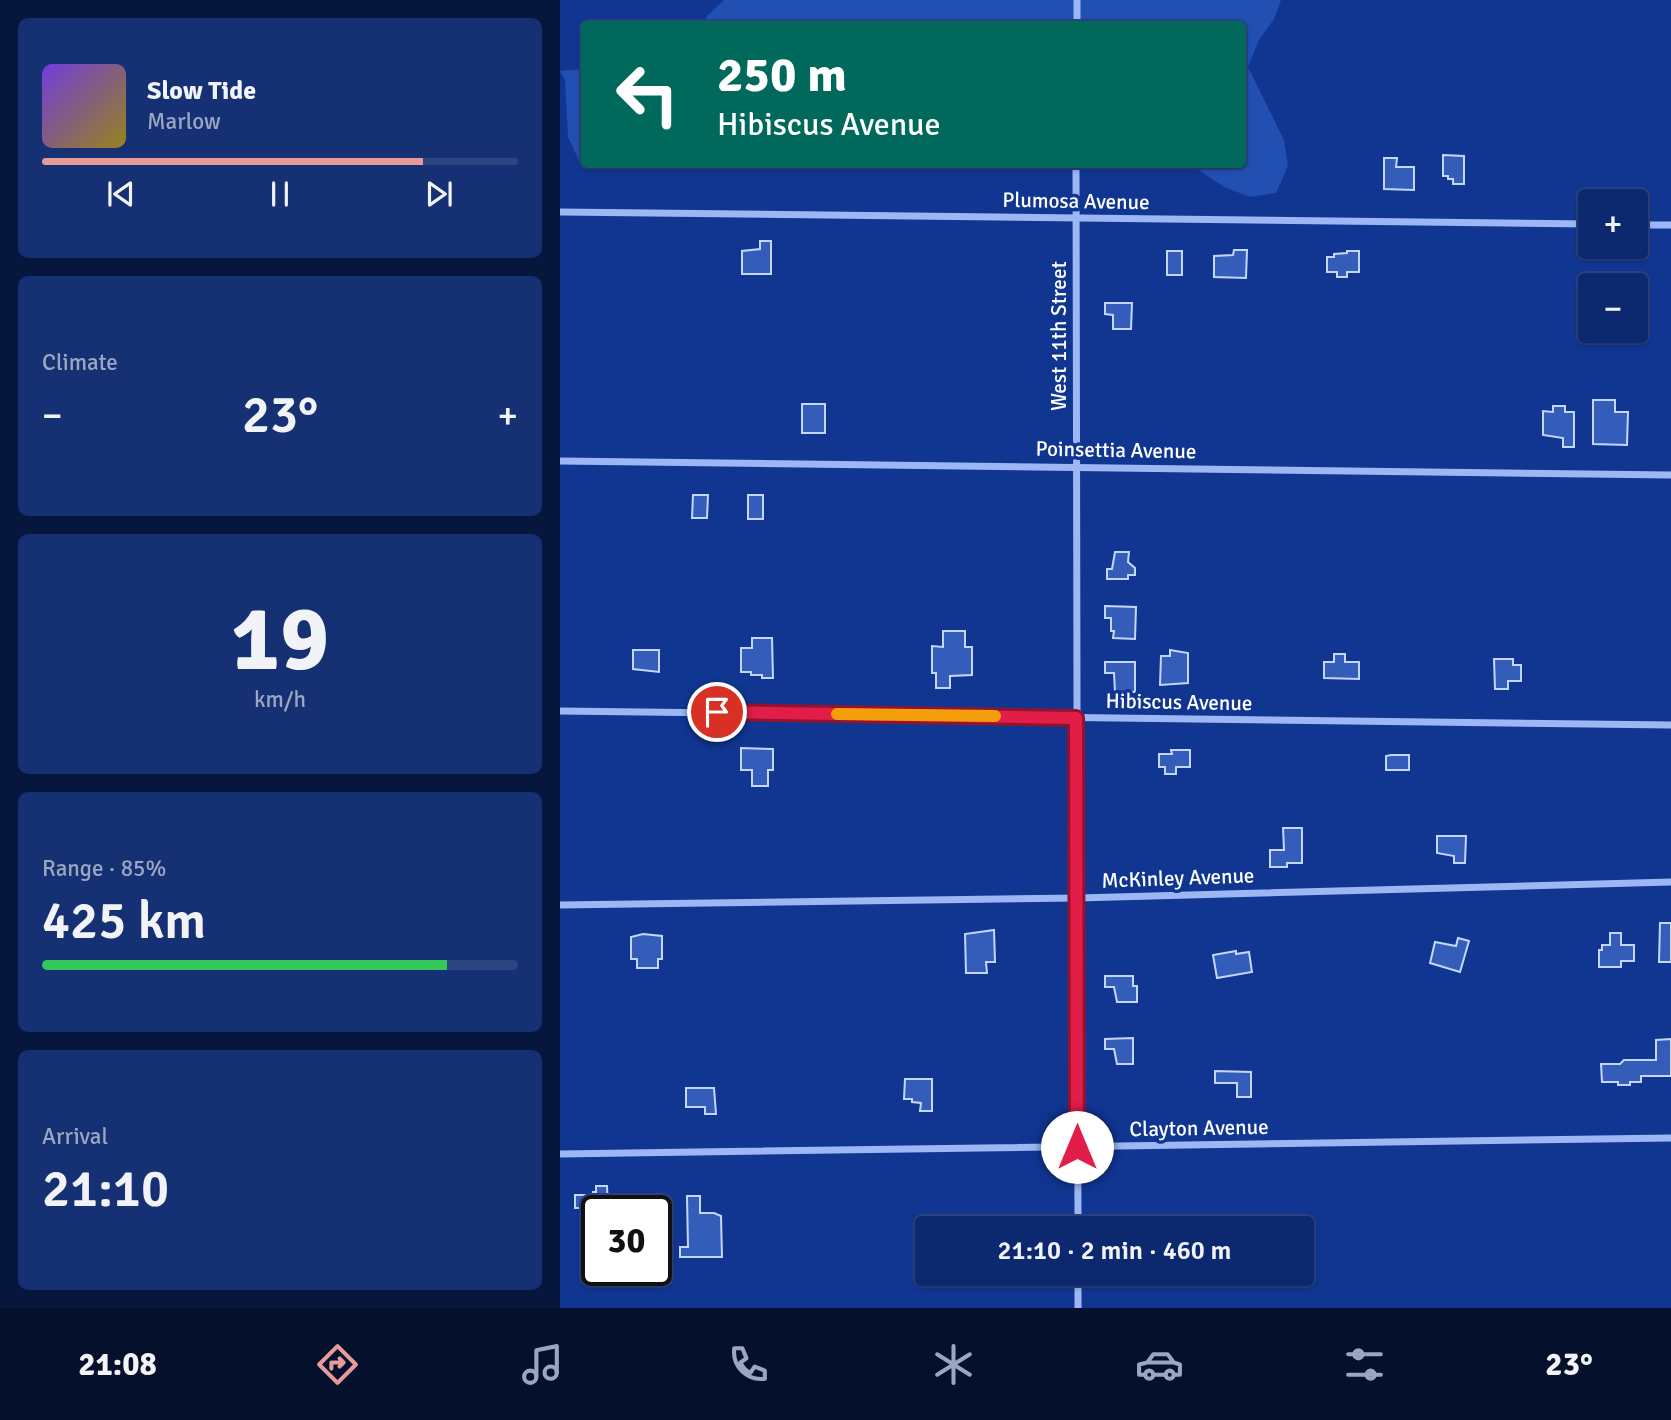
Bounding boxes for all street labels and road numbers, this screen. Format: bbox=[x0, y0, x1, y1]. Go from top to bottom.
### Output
street label: Plumosa Avenue bbox=[1002, 187, 1150, 215]
street label: West 11th Street bbox=[1046, 261, 1072, 411]
street label: Poinsettia Avenue bbox=[1035, 436, 1197, 464]
street label: Hibiscus Avenue bbox=[1105, 688, 1253, 716]
street label: McKinley Avenue bbox=[1101, 862, 1255, 894]
street label: Clayton Avenue bbox=[1129, 1114, 1269, 1142]

